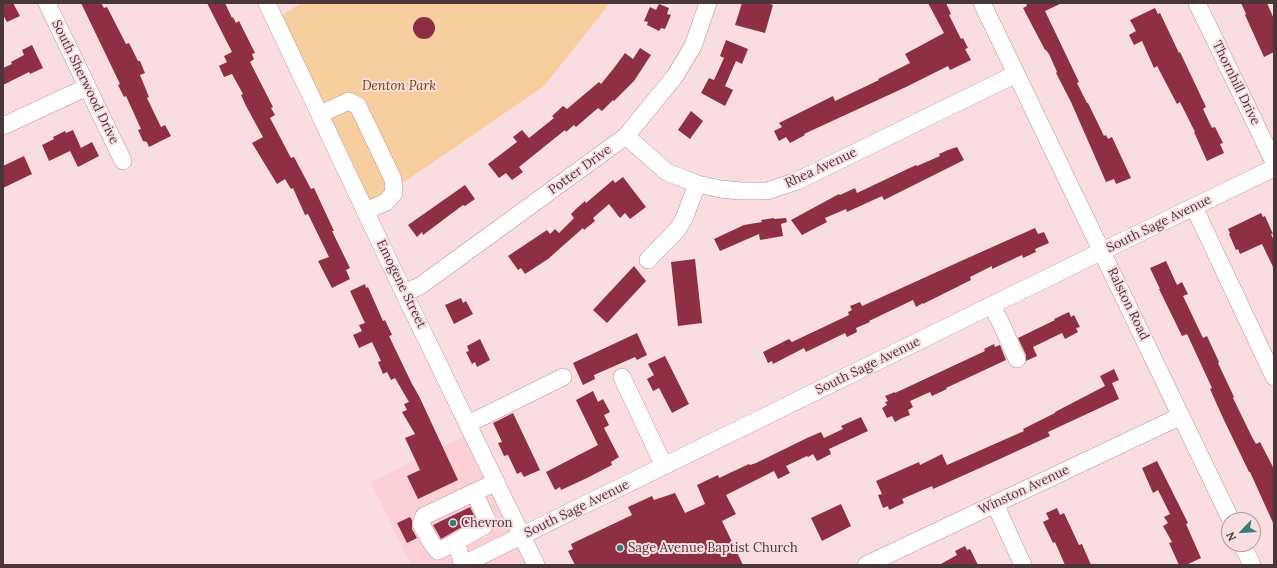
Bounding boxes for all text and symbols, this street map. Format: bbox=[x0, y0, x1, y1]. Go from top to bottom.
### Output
street label: South Sherwood Drive bbox=[48, 17, 122, 147]
street label: Thornhill Drive bbox=[1209, 38, 1263, 128]
park label: Denton Park bbox=[362, 78, 436, 94]
street label: Potter Drive bbox=[545, 142, 615, 198]
street label: Rhea Avenue bbox=[783, 145, 859, 191]
street label: South Sage Avenue bbox=[1104, 192, 1214, 256]
street label: Emogene Street bbox=[373, 237, 429, 331]
street label: Ralston Road bbox=[1104, 265, 1152, 343]
street label: South Sage Avenue bbox=[813, 334, 923, 398]
street label: Winston Avenue bbox=[976, 462, 1072, 518]
street label: South Sage Avenue bbox=[522, 477, 632, 541]
north arrow bbox=[1221, 512, 1261, 552]
place label: Chevron bbox=[461, 515, 512, 531]
marker: Chevron bbox=[448, 518, 458, 528]
text: N bbox=[1223, 530, 1239, 543]
place label: Sage Avenue Baptist Church bbox=[628, 540, 798, 556]
marker: Sage Avenue Baptist Church bbox=[615, 543, 625, 553]

